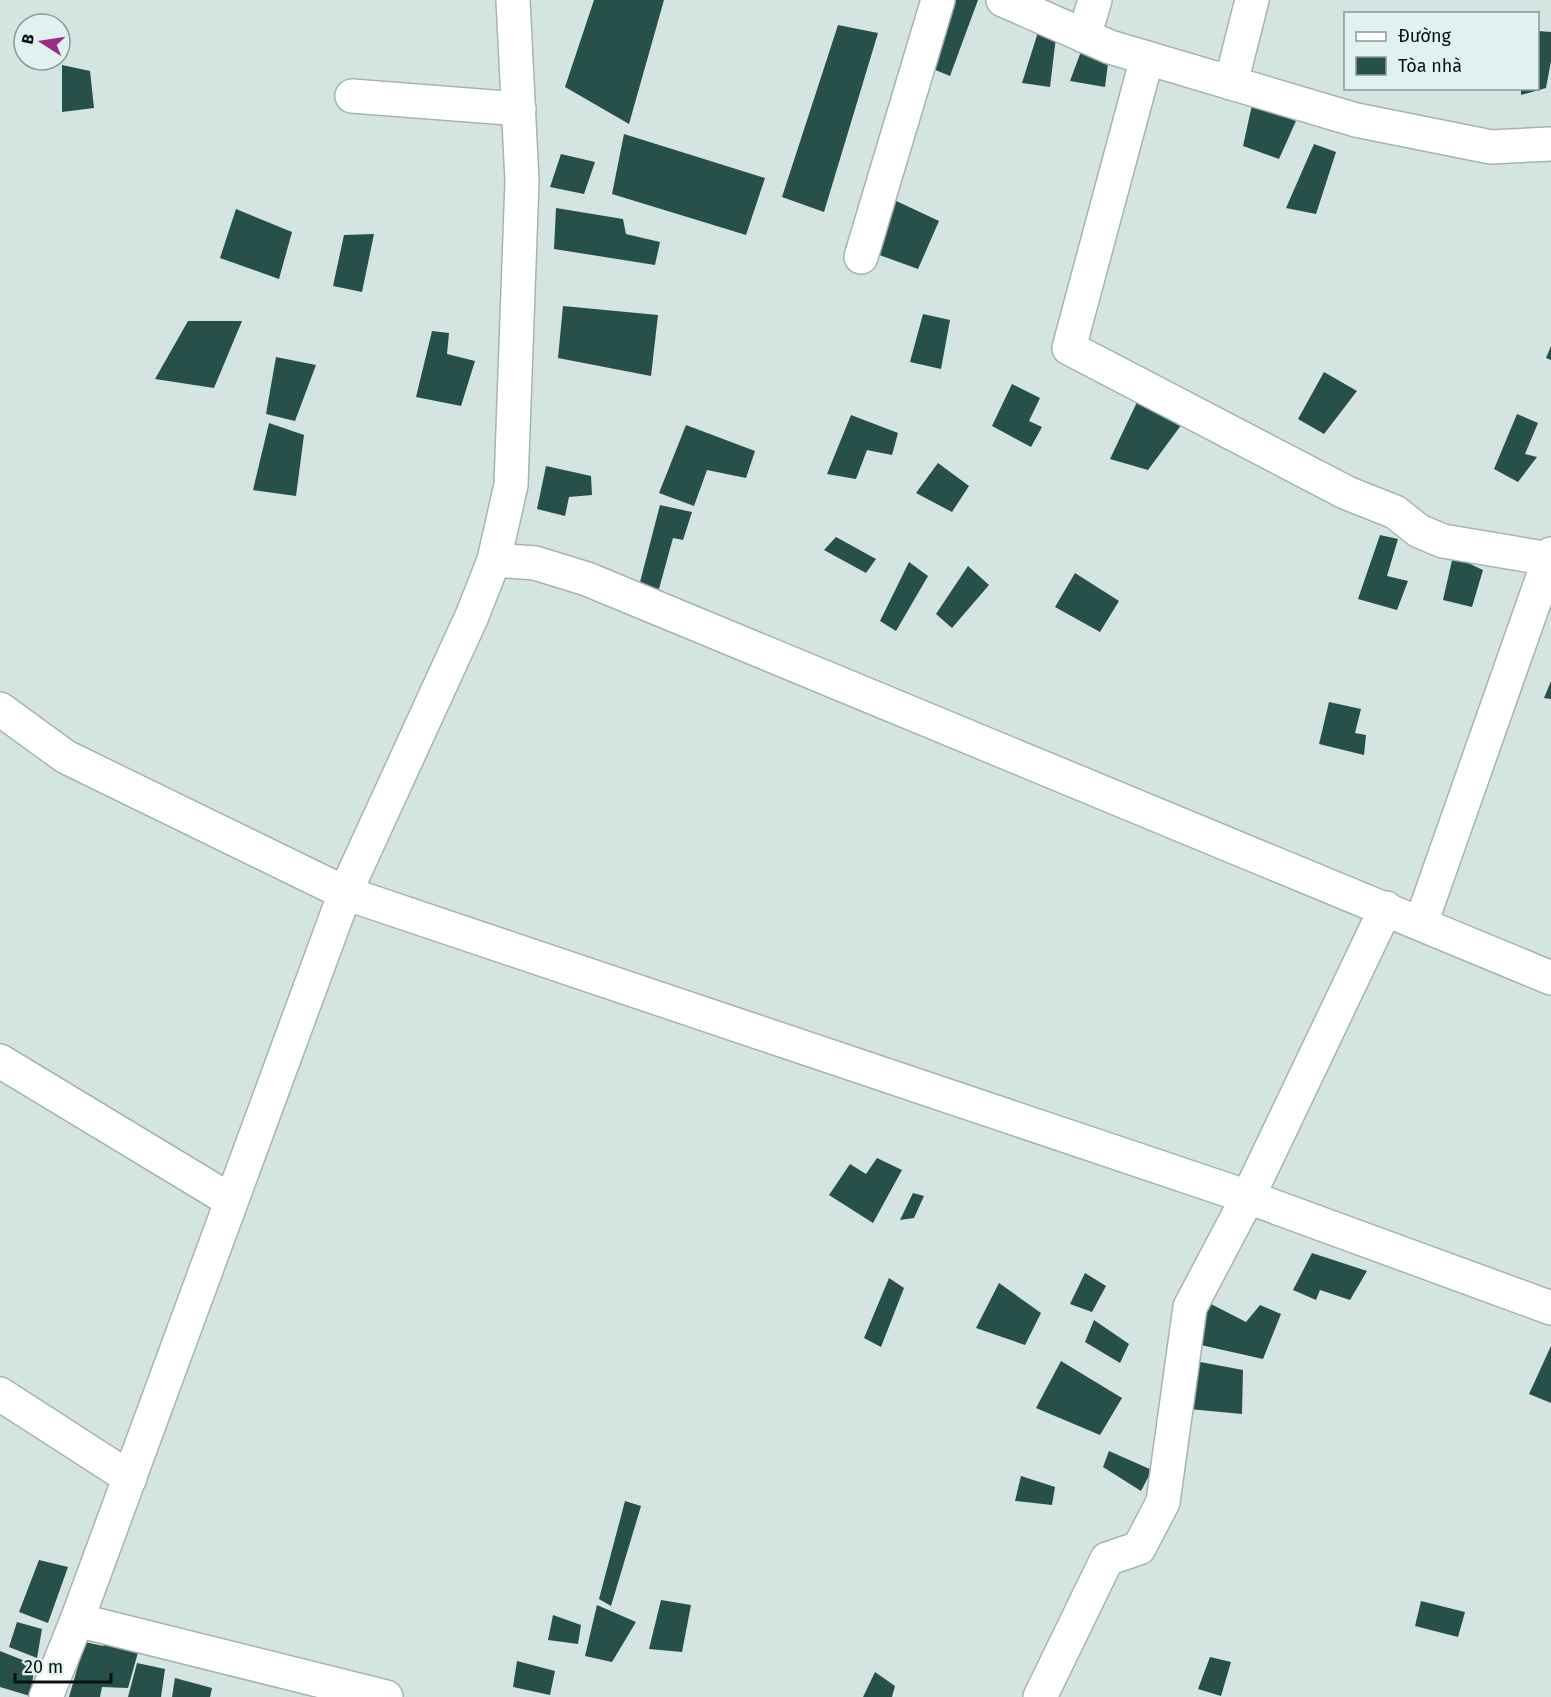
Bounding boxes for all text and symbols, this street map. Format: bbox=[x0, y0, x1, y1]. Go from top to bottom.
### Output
north arrow bbox=[12, 12, 72, 72]
legend bbox=[1344, 12, 1539, 90]
text: Đường bbox=[1398, 25, 1452, 47]
text: B bbox=[17, 32, 38, 46]
text: Tòa nhà bbox=[1398, 55, 1462, 77]
scale bar bbox=[15, 1646, 111, 1684]
text: 20 m bbox=[24, 1656, 63, 1678]

